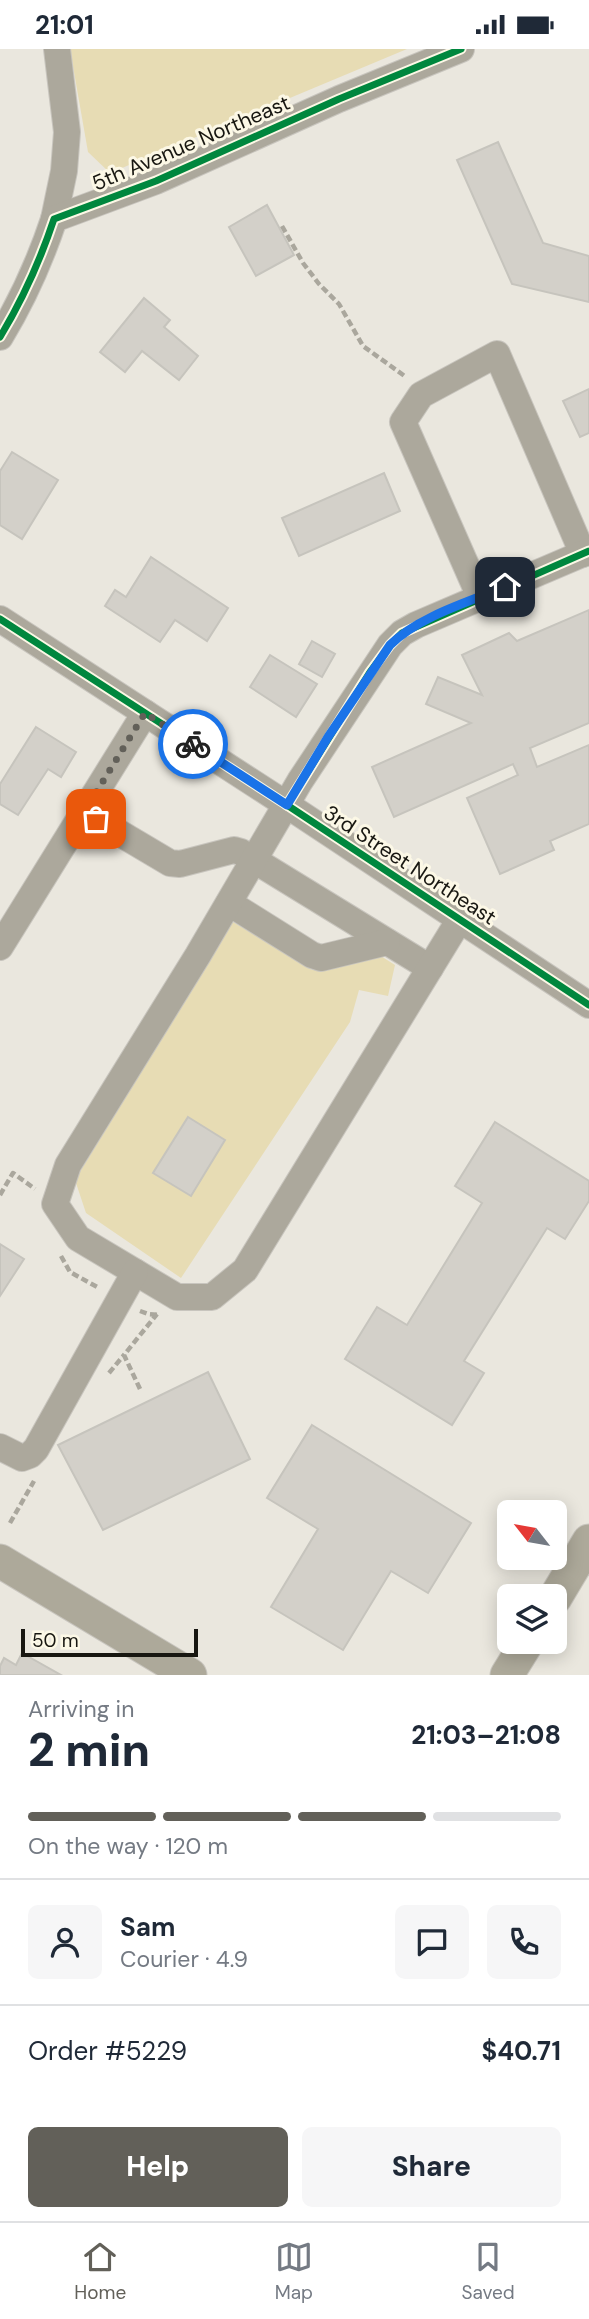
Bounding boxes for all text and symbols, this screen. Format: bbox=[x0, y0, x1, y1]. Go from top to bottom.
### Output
text: 21:01 bbox=[35, 8, 94, 42]
street label: 5th Avenue Northeast bbox=[88, 89, 294, 197]
pin bbox=[475, 557, 535, 617]
icon: home bbox=[486, 568, 524, 606]
courier bbox=[158, 709, 228, 779]
icon: bike bbox=[174, 725, 212, 763]
pin bbox=[66, 789, 126, 849]
street label: 3rd Street Northeast bbox=[318, 799, 502, 931]
icon: bag bbox=[77, 800, 115, 838]
north arrow bbox=[497, 1500, 567, 1570]
map controls bbox=[497, 1500, 567, 1654]
button: layers bbox=[497, 1584, 567, 1654]
scale bar bbox=[21, 1626, 198, 1658]
text: 50 m bbox=[32, 1628, 79, 1653]
text: Arriving in bbox=[28, 1694, 134, 1724]
text: 21:03–21:08 bbox=[411, 1718, 561, 1752]
text: 2 min bbox=[28, 1720, 150, 1780]
text: On the way · 120 m bbox=[28, 1831, 228, 1861]
button: person bbox=[28, 1905, 102, 1979]
button: chat bbox=[395, 1905, 469, 1979]
button: phone bbox=[487, 1905, 561, 1979]
text: Sam bbox=[120, 1910, 175, 1944]
text: Courier · 4.9 bbox=[120, 1944, 248, 1974]
text: Order #5229 bbox=[28, 2034, 187, 2068]
text: $40.71 bbox=[481, 2034, 561, 2068]
button: Help bbox=[28, 2127, 288, 2207]
button: Share bbox=[302, 2127, 561, 2207]
tab: Home bbox=[74, 2238, 126, 2305]
tab: Map bbox=[275, 2238, 313, 2305]
tab: Saved bbox=[461, 2238, 515, 2305]

